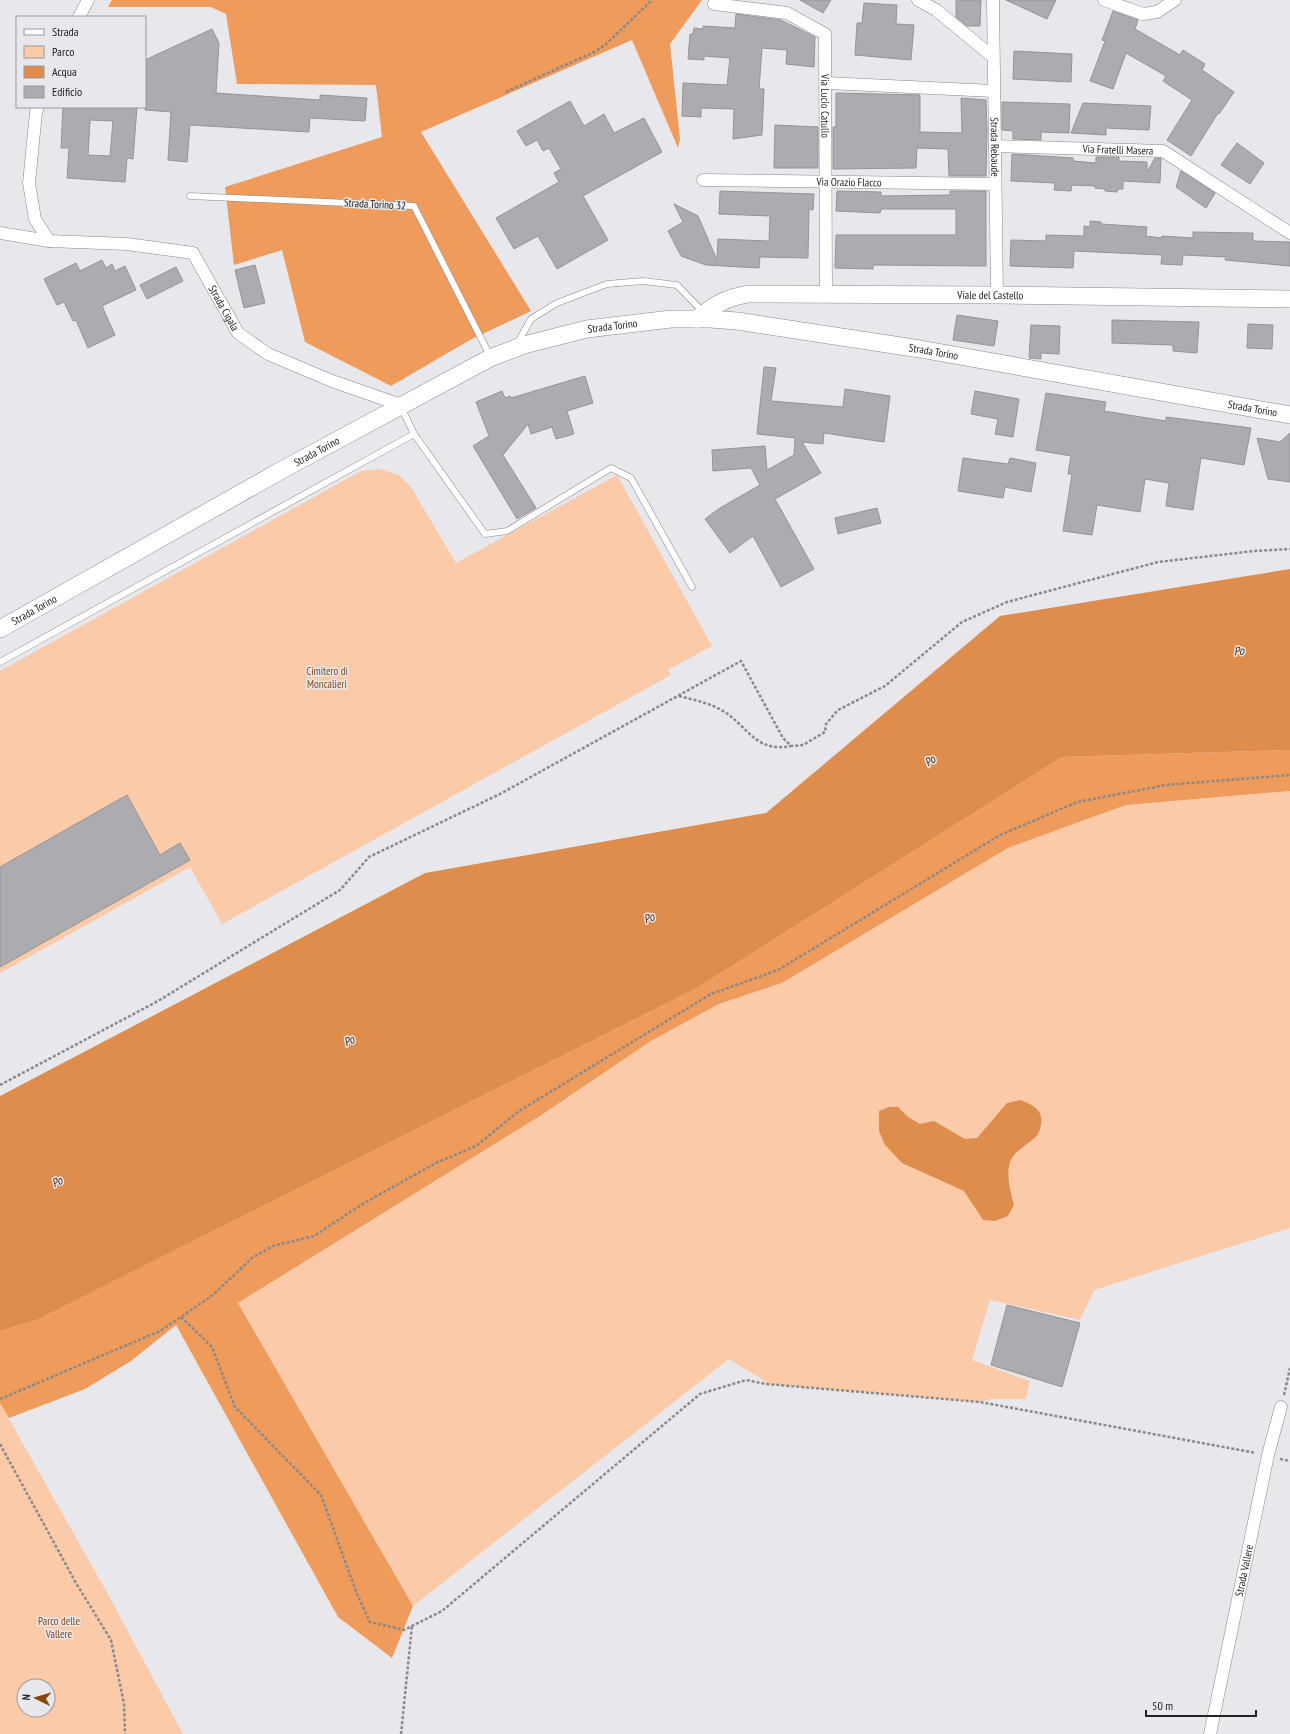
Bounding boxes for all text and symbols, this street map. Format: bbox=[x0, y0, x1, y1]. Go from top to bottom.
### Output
legend bbox=[16, 16, 146, 108]
text: Strada bbox=[52, 24, 79, 39]
text: Parco bbox=[52, 44, 74, 59]
text: Acqua bbox=[52, 64, 77, 79]
street label: Via Lucio Catullo bbox=[818, 73, 832, 138]
text: Edificio bbox=[52, 84, 82, 99]
street label: Strada Rebaude bbox=[988, 117, 1002, 177]
street label: Via Fratelli Masera bbox=[1081, 142, 1153, 158]
street label: Via Orazio Flacco bbox=[815, 175, 882, 189]
street label: Strada Torino 32 bbox=[344, 195, 406, 213]
street label: Strada Cigala bbox=[205, 283, 242, 333]
street label: Viale del Castello bbox=[956, 288, 1024, 302]
street label: Strada Torino bbox=[587, 316, 638, 336]
street label: Strada Torino bbox=[908, 340, 960, 363]
street label: Strada Torino bbox=[1227, 397, 1279, 420]
street label: Strada Torino bbox=[291, 433, 342, 469]
street label: Strada Torino bbox=[9, 591, 59, 628]
water label: Po bbox=[1233, 643, 1246, 658]
park label: Cimitero di Moncalieri bbox=[306, 664, 348, 691]
water label: Po bbox=[921, 751, 939, 770]
water label: Po bbox=[641, 908, 657, 926]
water label: Po bbox=[341, 1031, 357, 1050]
water label: Po bbox=[49, 1172, 65, 1191]
street label: Strada Vallere bbox=[1232, 1543, 1256, 1598]
park label: Parco delle Vallere bbox=[38, 1614, 80, 1641]
north arrow bbox=[16, 1678, 56, 1718]
scale bar bbox=[1146, 1692, 1256, 1718]
text: N bbox=[19, 1694, 33, 1701]
text: 50 m bbox=[1152, 1698, 1173, 1713]

